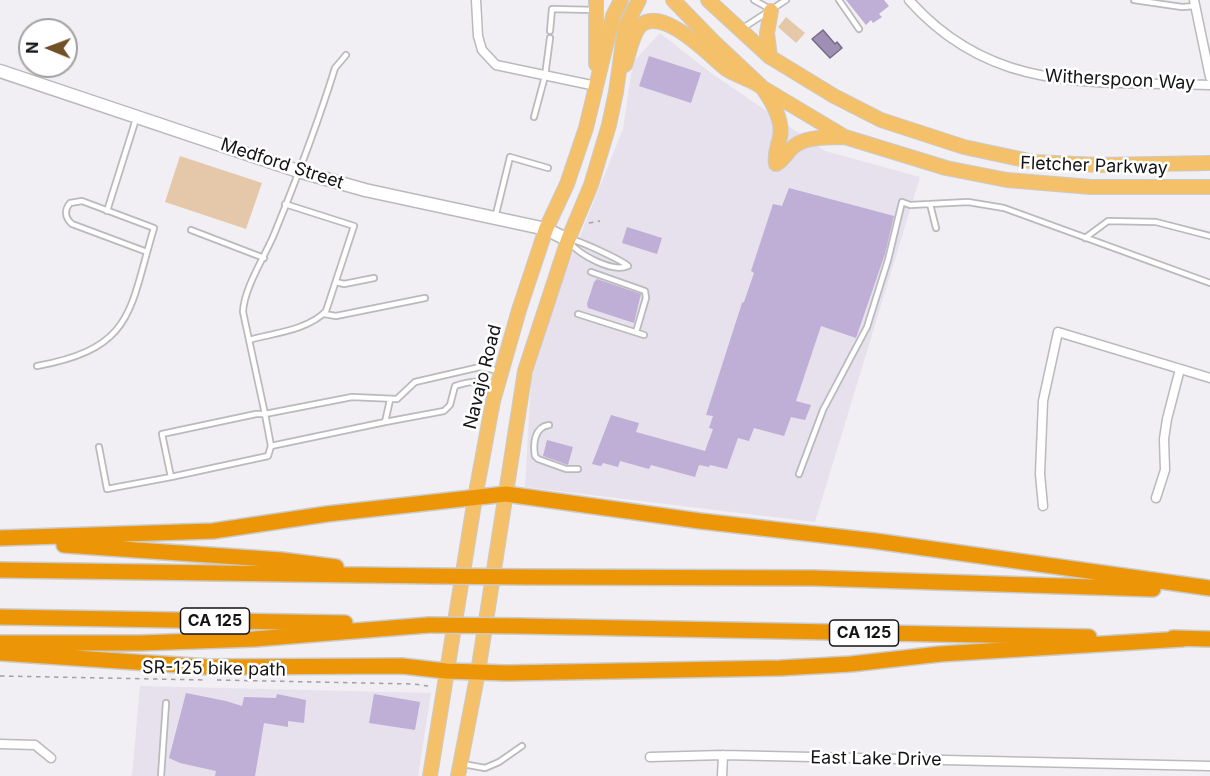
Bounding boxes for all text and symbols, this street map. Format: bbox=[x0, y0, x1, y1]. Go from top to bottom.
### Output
north arrow bbox=[18, 18, 78, 78]
text: N bbox=[22, 41, 42, 54]
street label: Witherspoon Way bbox=[1044, 65, 1196, 95]
street label: Medford Street bbox=[218, 134, 346, 194]
street label: Fletcher Parkway bbox=[1020, 153, 1168, 179]
street label: Navajo Road bbox=[460, 322, 506, 432]
road number: CA 125 bbox=[180, 608, 250, 634]
road number: CA 125 bbox=[830, 620, 898, 646]
street label: SR-125 bike path bbox=[142, 657, 286, 681]
street label: East Lake Drive bbox=[810, 747, 942, 771]

